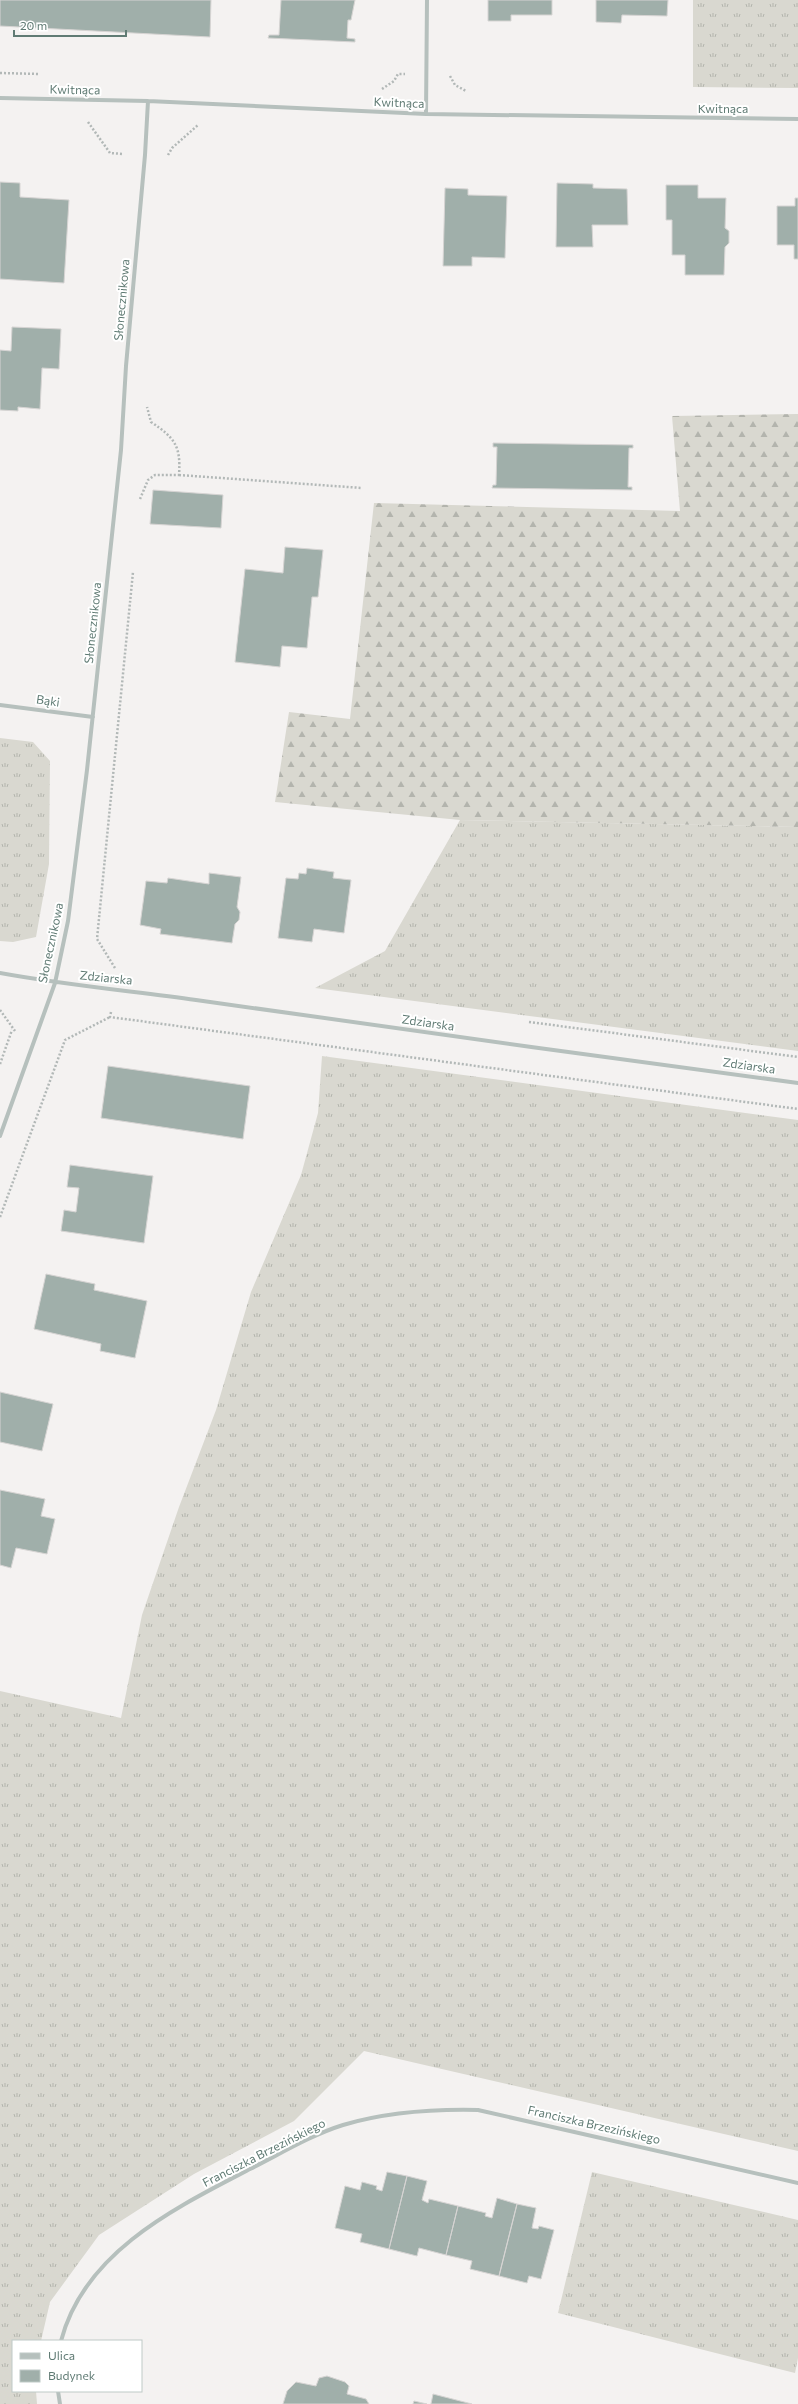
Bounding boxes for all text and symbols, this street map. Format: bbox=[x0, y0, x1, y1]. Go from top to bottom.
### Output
scale bar bbox=[14, 12, 126, 38]
text: 20 m bbox=[20, 18, 47, 32]
street label: Kwitnąca bbox=[50, 82, 100, 96]
street label: Kwitnąca bbox=[373, 94, 425, 110]
street label: Kwitnąca bbox=[698, 101, 748, 115]
street label: Słonecznikowa bbox=[110, 259, 132, 341]
street label: Słonecznikowa bbox=[81, 581, 103, 664]
street label: Bąki bbox=[35, 691, 61, 709]
street label: Słonecznikowa bbox=[35, 901, 65, 984]
street label: Zdziarska bbox=[79, 967, 133, 987]
street label: Zdziarska bbox=[401, 1011, 455, 1033]
street label: Zdziarska bbox=[722, 1054, 776, 1076]
street label: Franciszka Brzezińskiego bbox=[527, 2102, 662, 2146]
street label: Franciszka Brzezińskiego bbox=[200, 2115, 327, 2189]
legend bbox=[12, 2340, 142, 2392]
text: Ulica bbox=[48, 2348, 75, 2362]
text: Budynek bbox=[48, 2368, 96, 2382]

